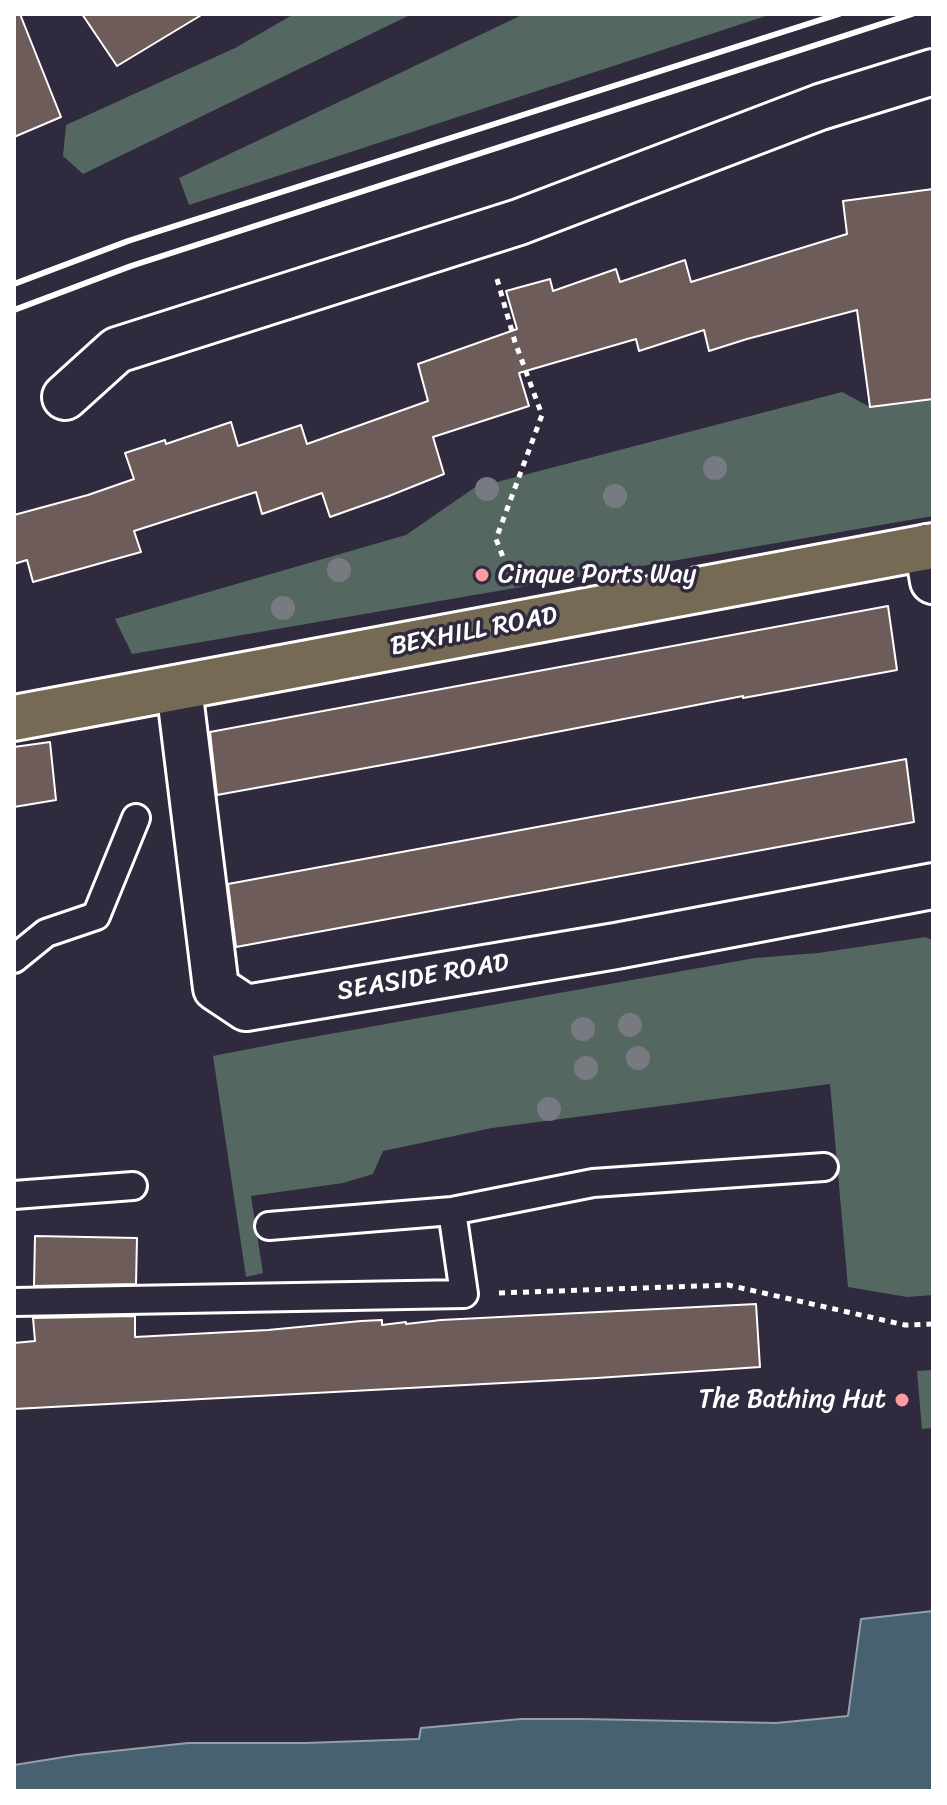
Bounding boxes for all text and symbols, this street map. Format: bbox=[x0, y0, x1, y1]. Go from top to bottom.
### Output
place label: Cinque Ports Way bbox=[498, 559, 696, 591]
marker: Cinque Ports Way bbox=[473, 566, 491, 584]
street label: BEXHILL ROAD bbox=[388, 601, 560, 663]
street label: SEASIDE ROAD bbox=[335, 948, 511, 1008]
place label: The Bathing Hut bbox=[698, 1384, 886, 1416]
marker: The Bathing Hut bbox=[893, 1391, 911, 1409]

